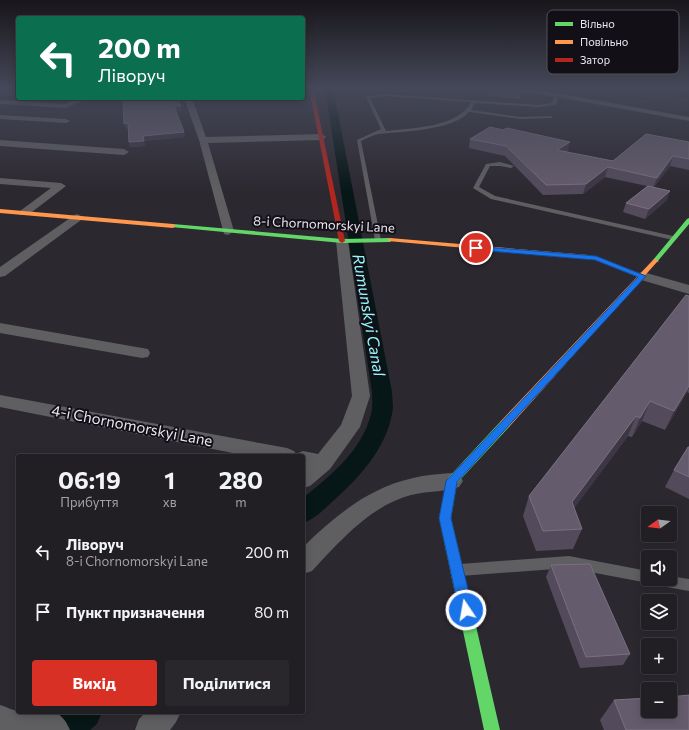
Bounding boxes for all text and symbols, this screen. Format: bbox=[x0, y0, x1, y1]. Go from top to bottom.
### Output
legend bbox=[547, 10, 679, 74]
text: Вільно bbox=[580, 17, 615, 30]
text: 200 m bbox=[98, 30, 181, 64]
icon: left bbox=[32, 32, 84, 84]
text: Повільно bbox=[580, 35, 629, 48]
text: Затор bbox=[580, 53, 610, 66]
text: Ліворуч bbox=[98, 64, 166, 86]
street label: 8-i Chornomorskyi Lane bbox=[253, 212, 395, 236]
pin bbox=[459, 231, 493, 265]
icon: arrive bbox=[465, 237, 487, 259]
water label: Rumunskyi Canal bbox=[349, 252, 390, 379]
street label: 4-i Chornomorskyi Lane bbox=[50, 401, 214, 449]
text: 06:19 bbox=[58, 465, 121, 494]
text: 1 bbox=[164, 465, 175, 494]
text: 280 bbox=[219, 465, 263, 494]
text: Прибуття bbox=[60, 494, 119, 510]
text: хв bbox=[163, 494, 177, 510]
text: m bbox=[235, 494, 246, 510]
north arrow bbox=[641, 506, 677, 542]
map controls bbox=[641, 506, 677, 718]
text: Ліворуч bbox=[66, 535, 124, 553]
icon: left bbox=[32, 541, 54, 563]
text: 200 m bbox=[245, 543, 289, 561]
button: sound bbox=[641, 550, 677, 586]
text: 8-i Chornomorskyi Lane bbox=[66, 553, 208, 569]
position arrow bbox=[445, 589, 487, 631]
button: layers bbox=[641, 594, 677, 630]
icon: arrive bbox=[32, 601, 54, 623]
text: Пункт призначення bbox=[66, 603, 205, 621]
text: 80 m bbox=[254, 603, 289, 621]
button: + bbox=[641, 638, 677, 674]
button: Вихід bbox=[32, 660, 157, 706]
button: Поділитися bbox=[165, 660, 289, 706]
button: − bbox=[641, 682, 677, 718]

